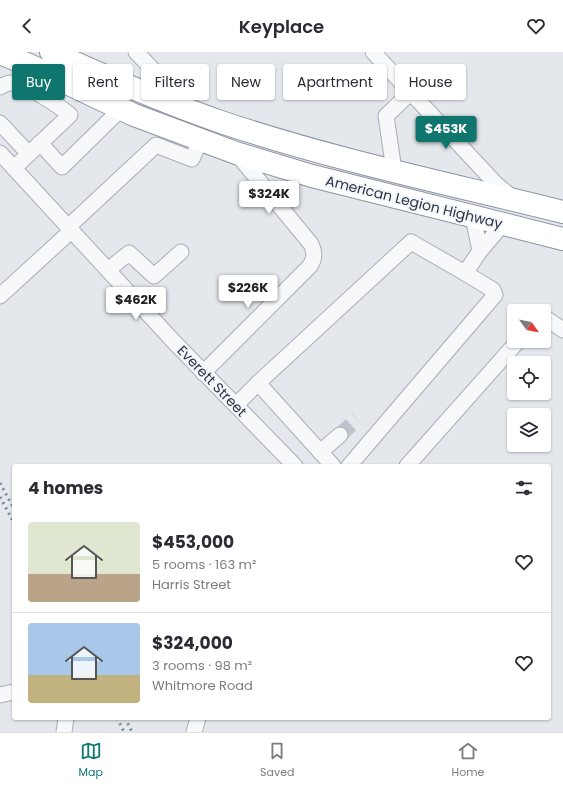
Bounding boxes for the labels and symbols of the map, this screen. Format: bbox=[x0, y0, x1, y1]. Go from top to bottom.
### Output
pin: $453K bbox=[418, 116, 474, 150]
street label: American Legion Highway bbox=[324, 170, 505, 234]
pin: $324K bbox=[241, 181, 297, 215]
pin: $226K bbox=[220, 275, 276, 309]
pin: $462K bbox=[108, 287, 164, 321]
north arrow bbox=[507, 304, 551, 348]
street label: Everett Street bbox=[173, 341, 251, 421]

